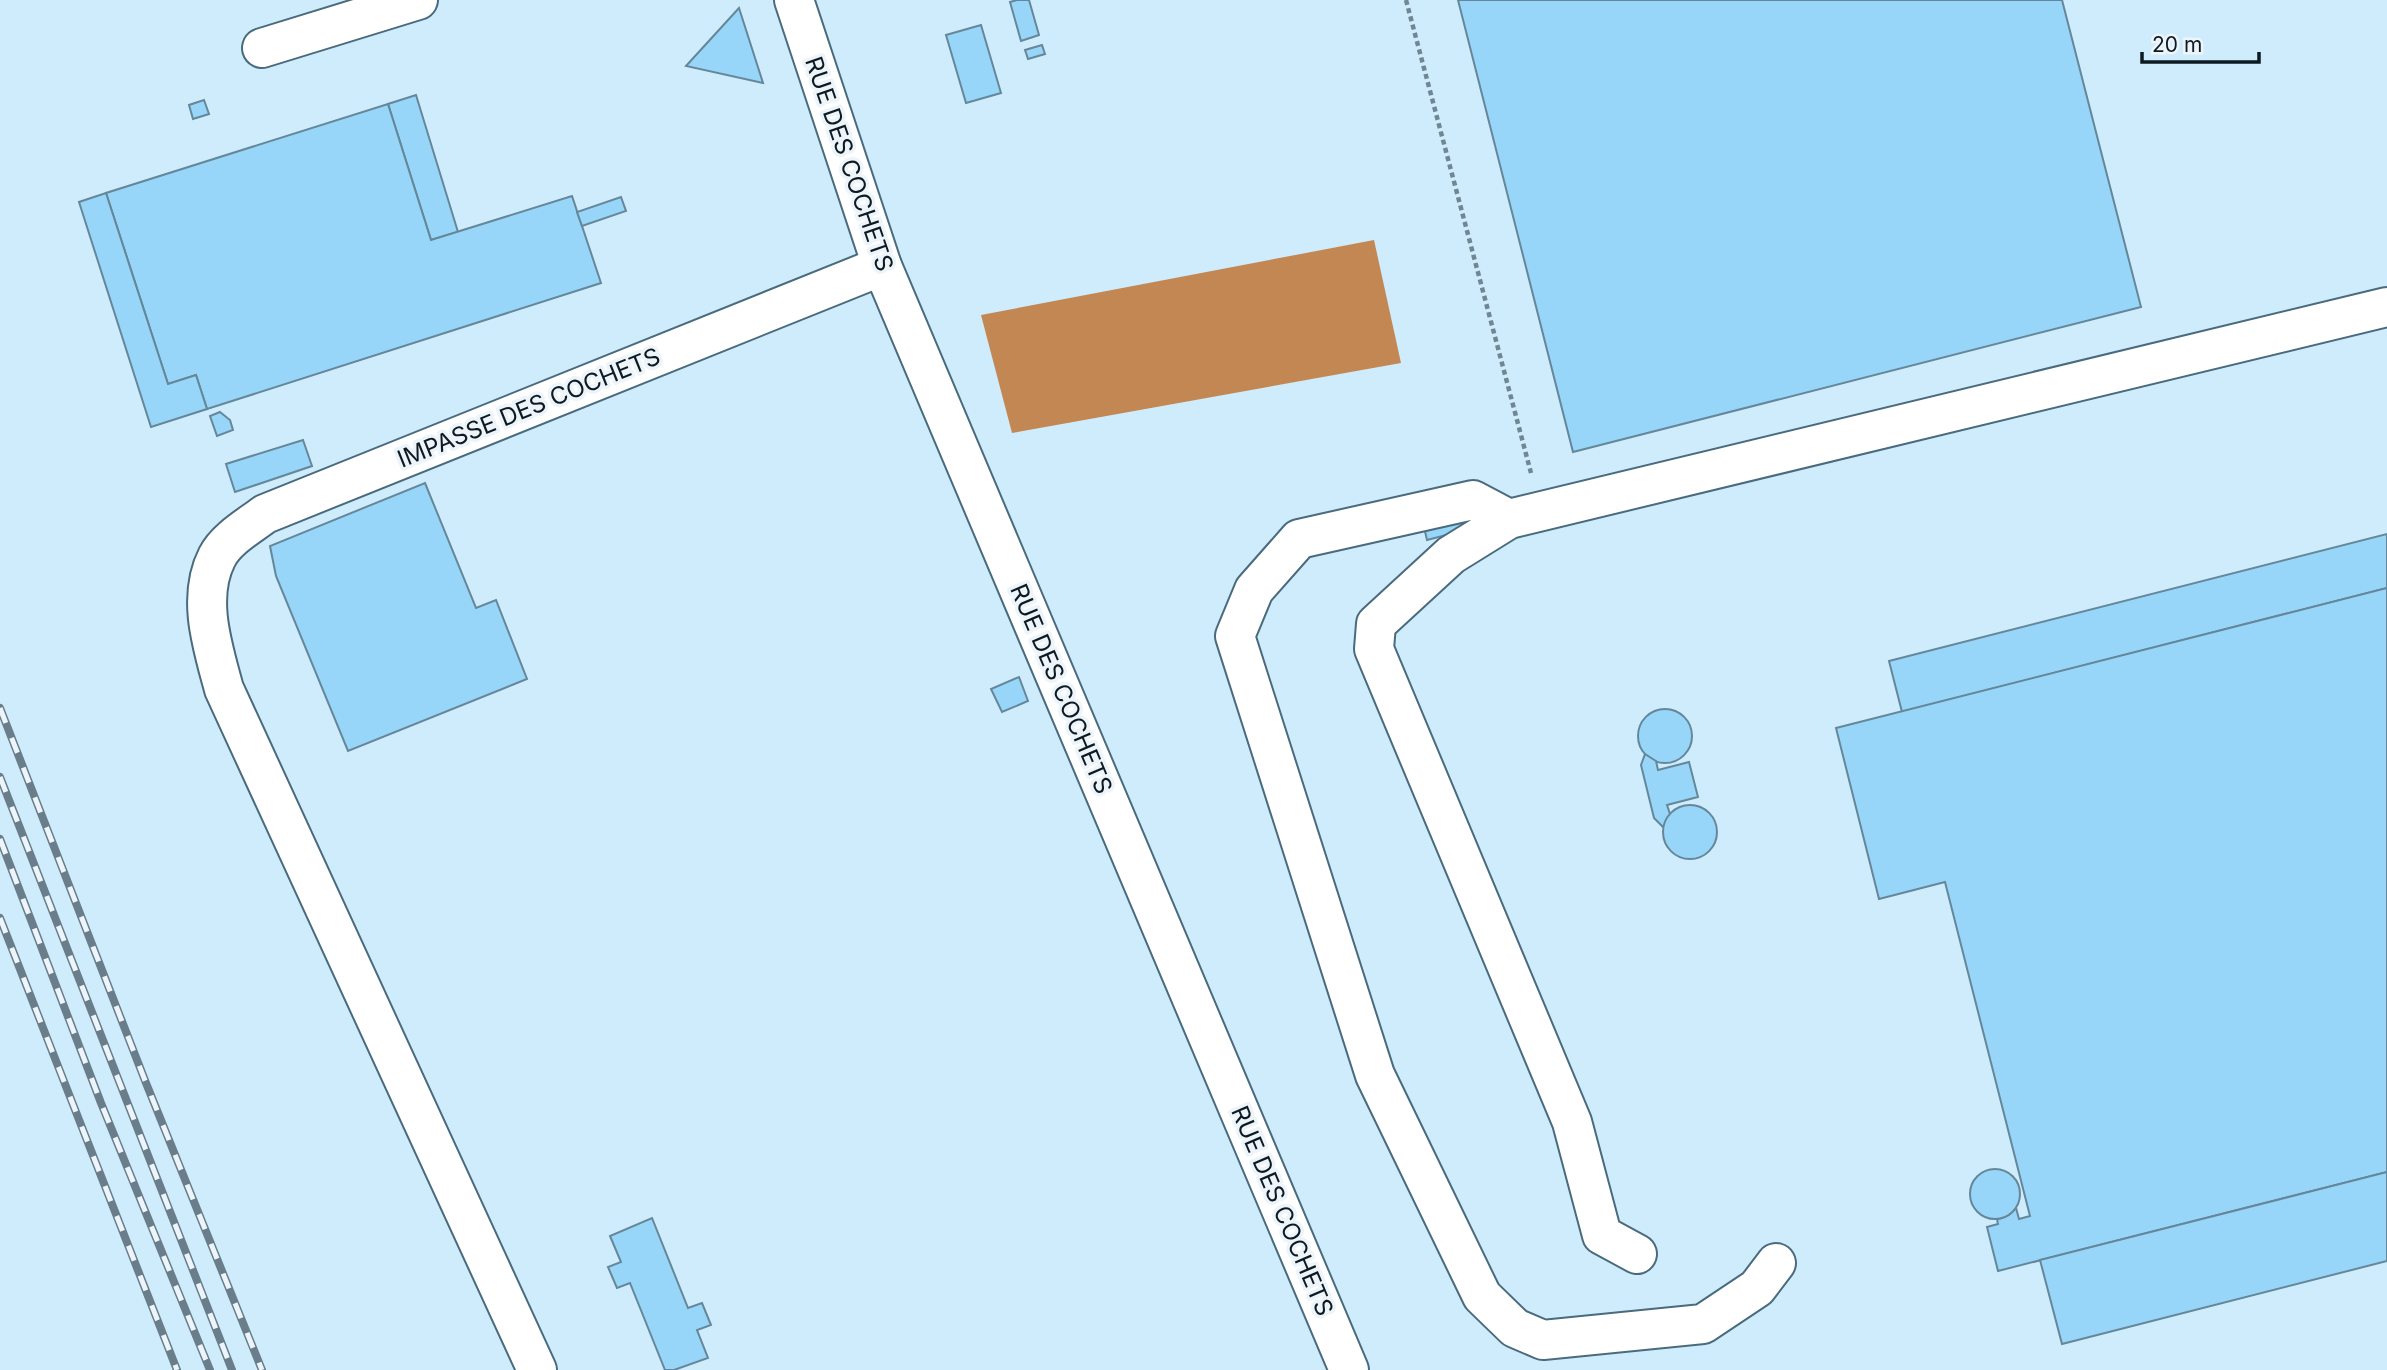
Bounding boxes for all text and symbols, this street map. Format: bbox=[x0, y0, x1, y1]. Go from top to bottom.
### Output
scale bar bbox=[2142, 21, 2259, 65]
text: 20 m bbox=[2152, 32, 2202, 57]
street label: RUE DES COCHETS bbox=[799, 53, 900, 275]
street label: IMPASSE DES COCHETS bbox=[393, 342, 664, 474]
street label: RUE DES COCHETS bbox=[1004, 580, 1119, 798]
street label: RUE DES COCHETS bbox=[1225, 1102, 1340, 1320]

